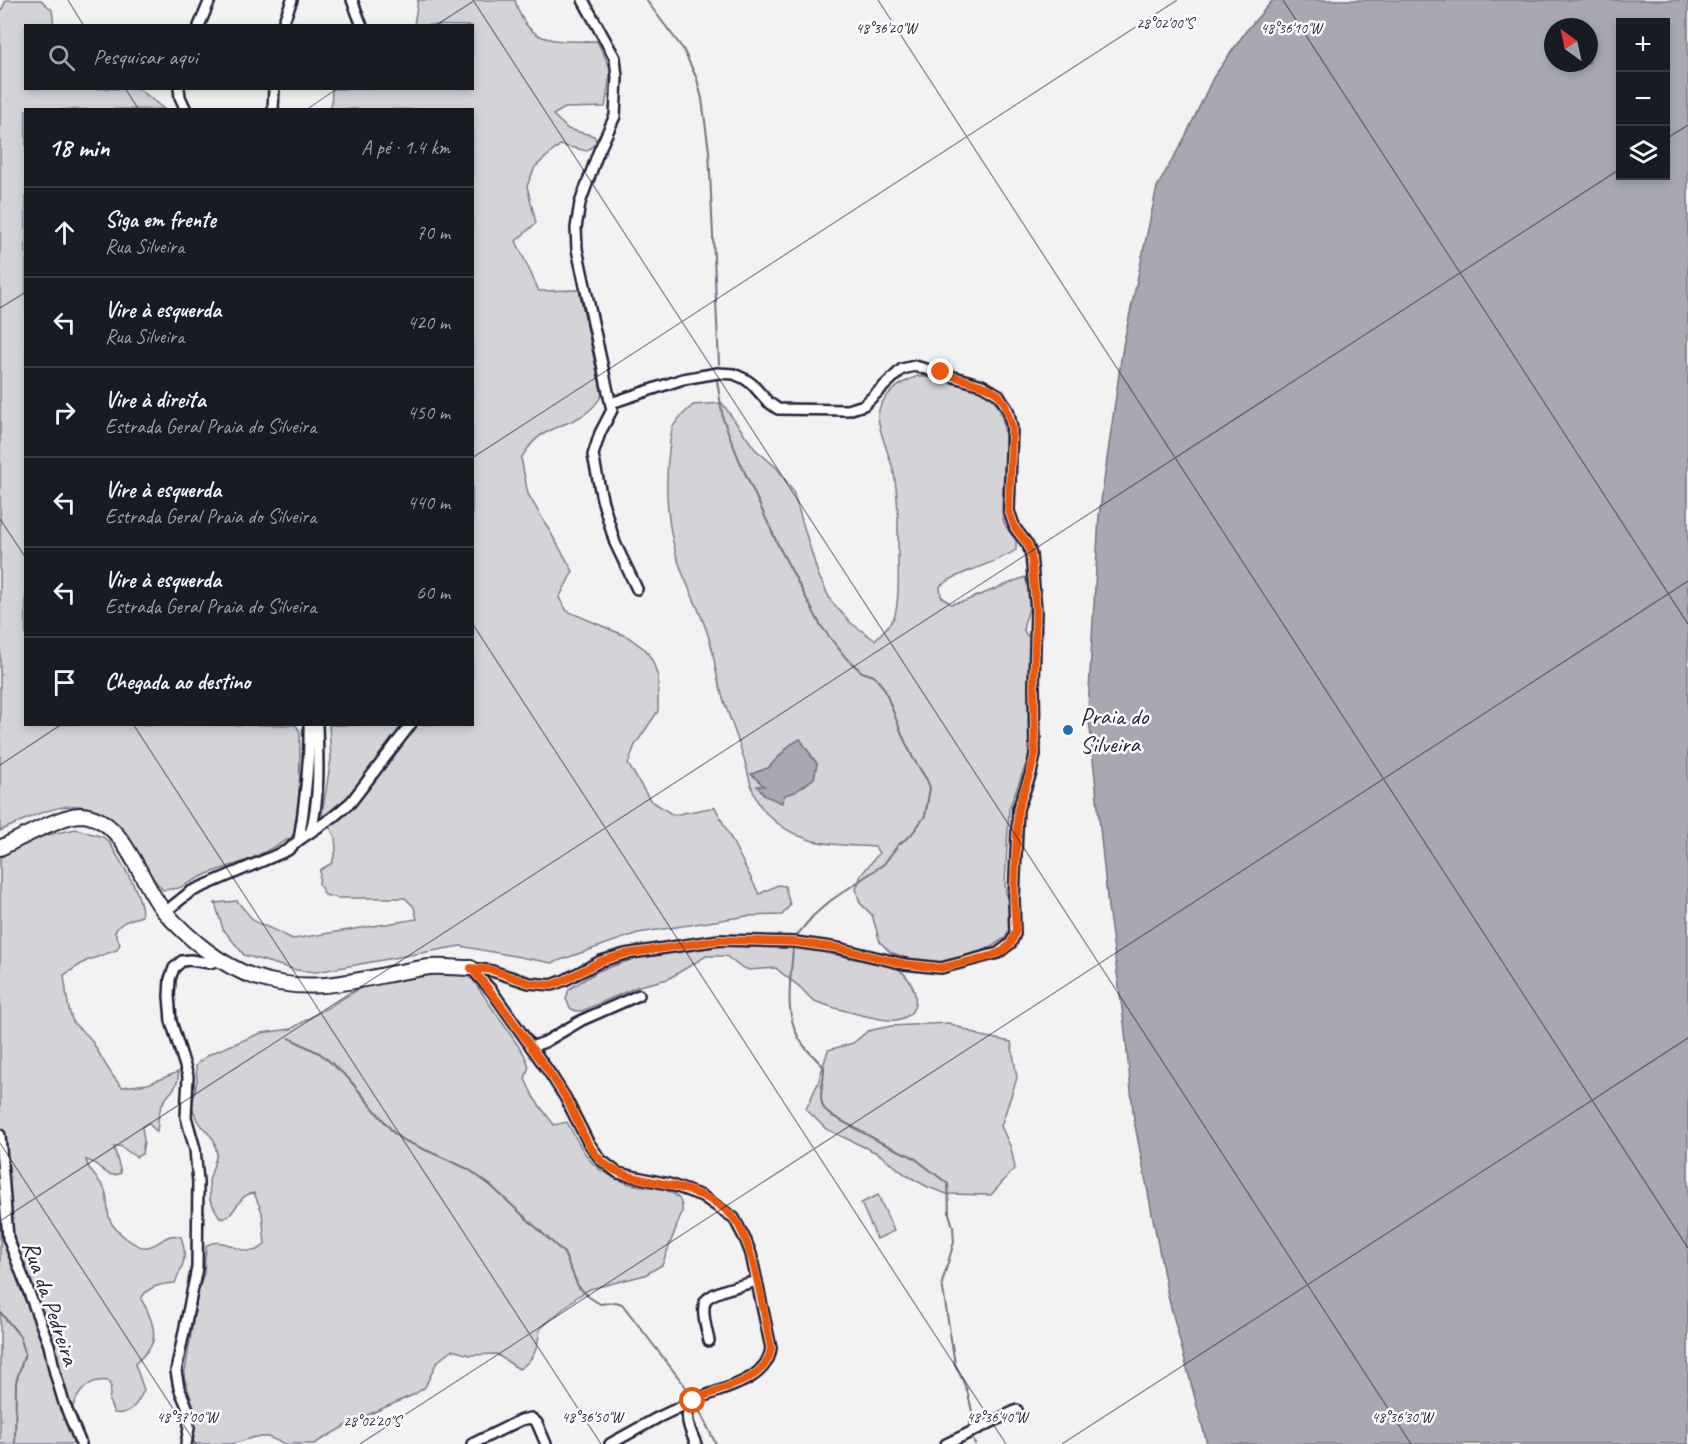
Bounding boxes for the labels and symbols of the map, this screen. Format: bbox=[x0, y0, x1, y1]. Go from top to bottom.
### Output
text: 28°02'00"S bbox=[1136, 14, 1196, 33]
north arrow bbox=[1544, 18, 1598, 72]
text: 48°36'20"W bbox=[856, 19, 920, 38]
text: 48°36'10"W bbox=[1261, 19, 1325, 38]
route end bbox=[927, 358, 953, 384]
place label: Praia do Silveira bbox=[1080, 701, 1150, 759]
marker: Praia do Silveira bbox=[1061, 723, 1075, 737]
street label: Rua da Pedreira bbox=[16, 1237, 87, 1370]
route start bbox=[679, 1387, 705, 1413]
text: 48°37'00"W bbox=[157, 1408, 221, 1427]
text: 48°36'50"W bbox=[562, 1408, 626, 1427]
text: 48°36'40"W bbox=[967, 1408, 1031, 1427]
text: 48°36'30"W bbox=[1372, 1408, 1436, 1427]
text: 28°02'20"S bbox=[343, 1412, 403, 1431]

